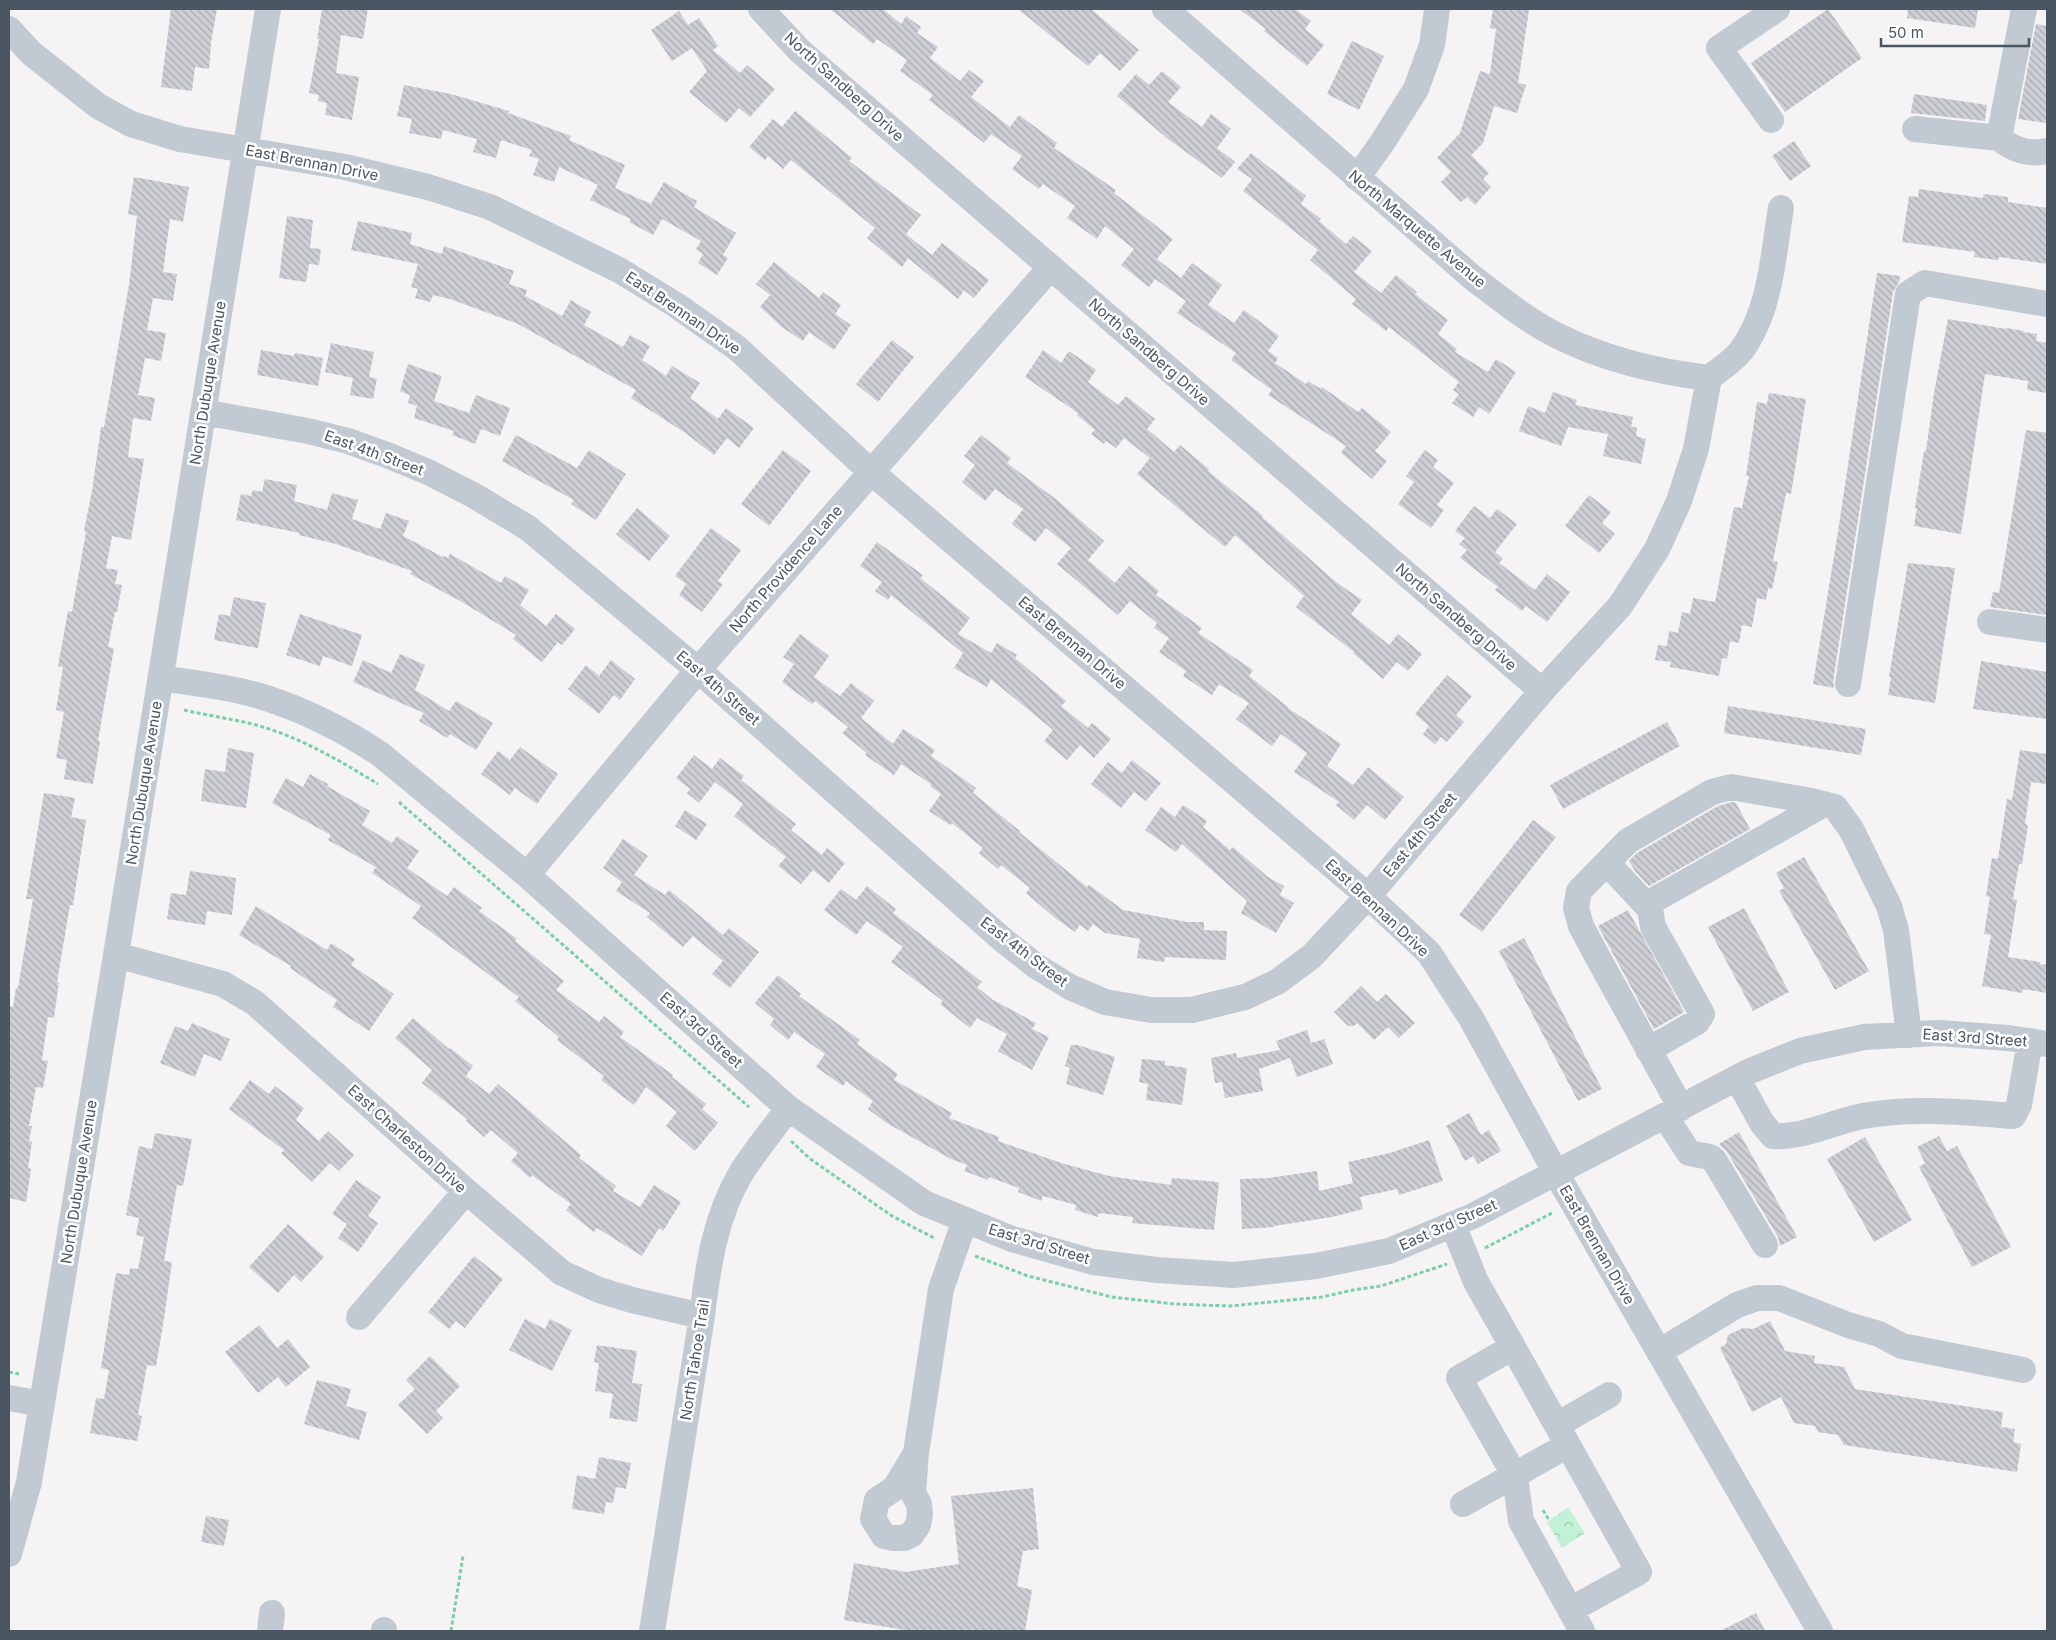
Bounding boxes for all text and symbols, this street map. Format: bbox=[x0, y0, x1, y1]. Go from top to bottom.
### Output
scale bar bbox=[1881, 15, 2028, 47]
text: 50 m bbox=[1888, 23, 1924, 42]
street label: North Sandberg Drive bbox=[781, 28, 908, 145]
street label: East Brennan Drive bbox=[244, 140, 380, 185]
street label: North Marquette Avenue bbox=[1345, 166, 1490, 292]
street label: East Brennan Drive bbox=[622, 267, 745, 358]
street label: North Sandberg Drive bbox=[1085, 294, 1214, 409]
street label: North Dubuque Avenue bbox=[185, 300, 230, 466]
street label: East 4th Street bbox=[322, 426, 427, 479]
street label: North Providence Lane bbox=[725, 501, 846, 636]
street label: North Sandberg Drive bbox=[1392, 559, 1521, 674]
street label: East Brennan Drive bbox=[1015, 592, 1130, 693]
street label: East 4th Street bbox=[673, 646, 764, 729]
street label: North Dubuque Avenue bbox=[121, 700, 166, 866]
street label: East 4th Street bbox=[1379, 788, 1461, 881]
street label: East Brennan Drive bbox=[1322, 855, 1433, 961]
street label: East 4th Street bbox=[977, 913, 1072, 991]
street label: East 3rd Street bbox=[656, 987, 747, 1072]
street label: East 3rd Street bbox=[1922, 1024, 2028, 1051]
street label: East Charleston Drive bbox=[344, 1080, 471, 1197]
street label: North Dubuque Avenue bbox=[56, 1099, 101, 1265]
street label: East Brennan Drive bbox=[1555, 1182, 1639, 1308]
street label: East 3rd Street bbox=[1396, 1195, 1500, 1255]
street label: East 3rd Street bbox=[986, 1219, 1092, 1268]
street label: North Tahoe Trail bbox=[676, 1298, 713, 1422]

